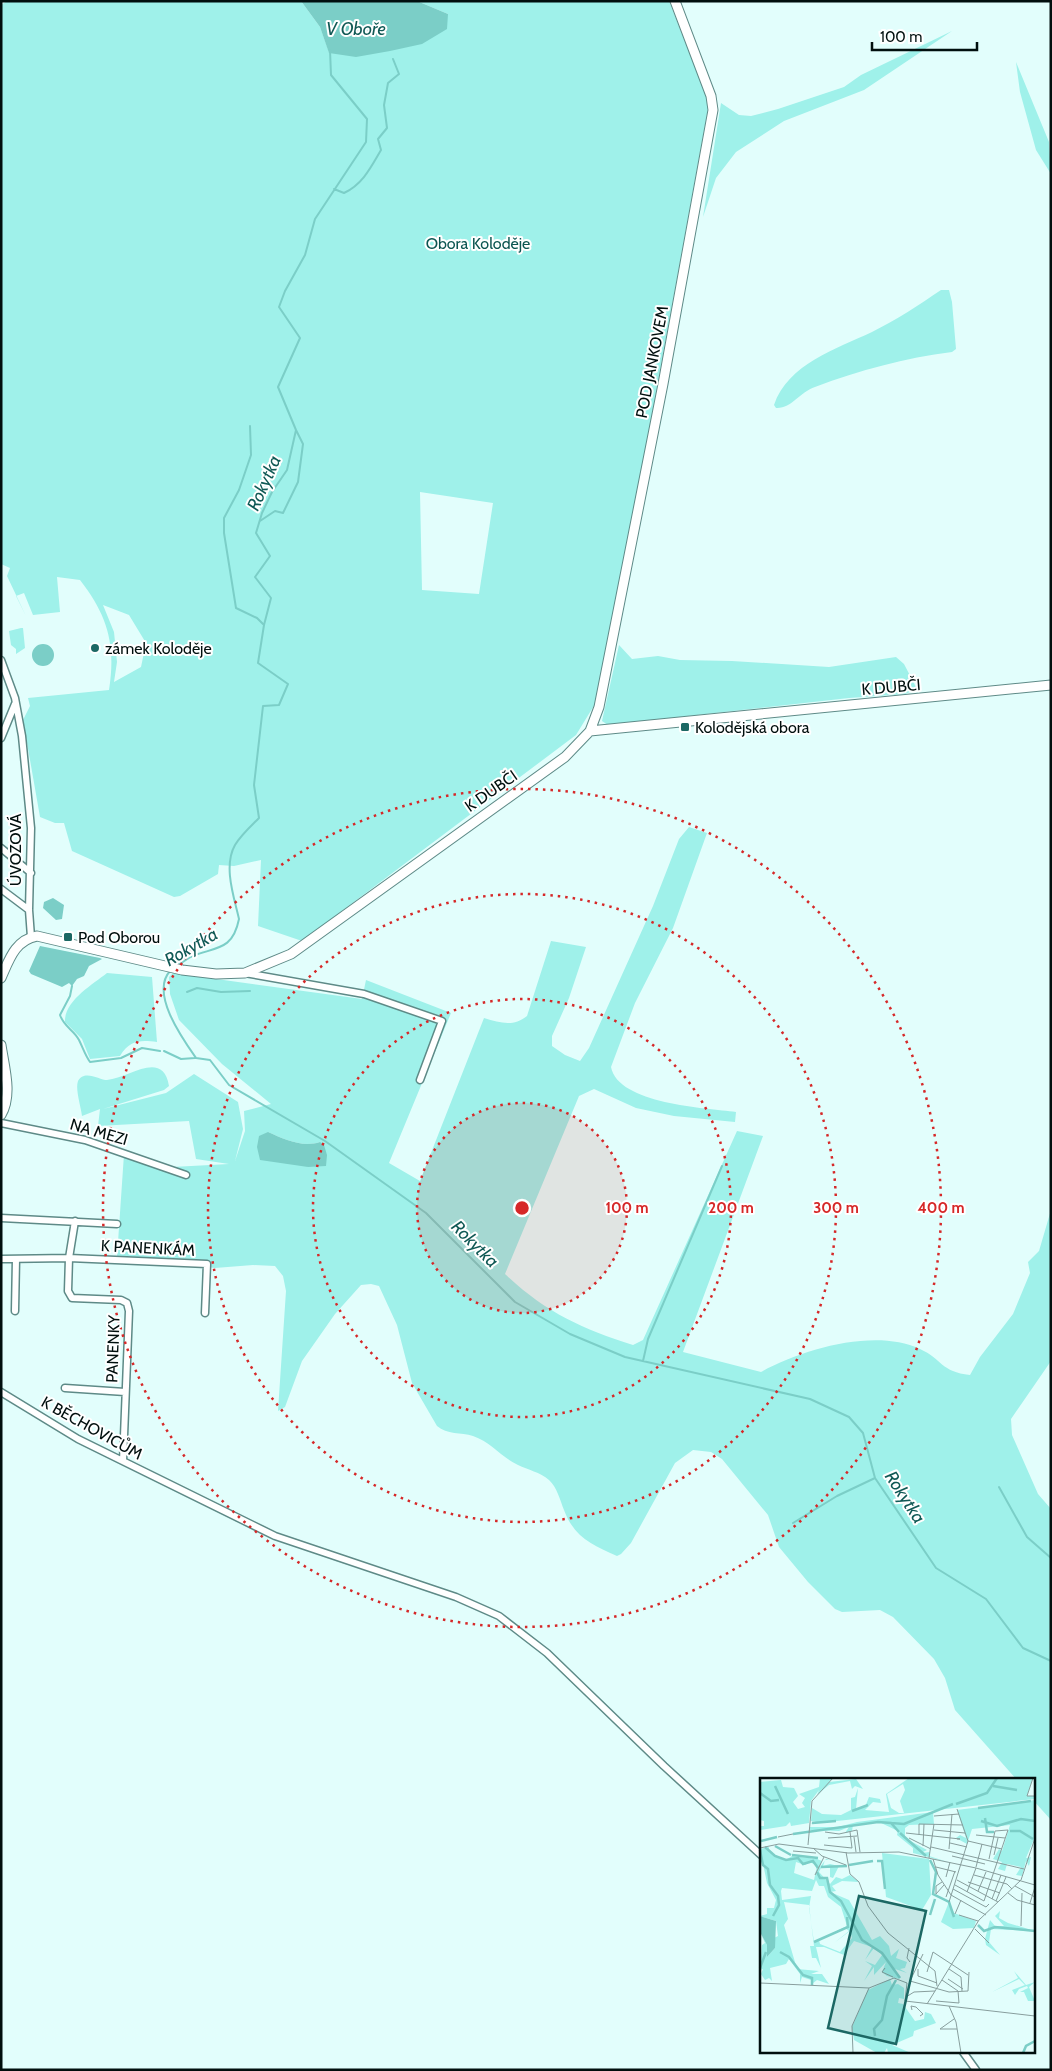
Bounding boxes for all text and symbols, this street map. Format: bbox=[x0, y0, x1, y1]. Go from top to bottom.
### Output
water label: V Oboře bbox=[326, 18, 386, 40]
scale bar bbox=[872, 20, 977, 52]
text: 100 m bbox=[880, 28, 922, 46]
park label: Obora Koloděje bbox=[426, 234, 530, 253]
street label: POD JANKOVEM bbox=[632, 304, 672, 420]
water label: Rokytka bbox=[242, 452, 286, 514]
place label: zámek Koloděje bbox=[105, 639, 212, 658]
marker: zámek Koloděje bbox=[89, 642, 101, 654]
street label: K DUBČI bbox=[861, 675, 921, 699]
place label: Kolodějská obora bbox=[695, 718, 810, 737]
marker: Kolodějská obora bbox=[679, 721, 691, 733]
street label: K DUBČI bbox=[461, 766, 521, 816]
street label: ÚVOZOVÁ bbox=[6, 814, 25, 886]
water label: Rokytka bbox=[160, 923, 222, 971]
place label: Pod Oborou bbox=[78, 928, 160, 947]
marker: Pod Oborou bbox=[62, 931, 74, 943]
street label: NA MEZI bbox=[68, 1115, 130, 1149]
centre of rings bbox=[513, 1199, 531, 1217]
text: 100 m bbox=[605, 1199, 649, 1217]
text: 200 m bbox=[708, 1199, 754, 1217]
text: 300 m bbox=[813, 1199, 859, 1217]
text: 400 m bbox=[918, 1199, 964, 1217]
water label: Rokytka bbox=[447, 1216, 503, 1272]
street label: K PANENKÁM bbox=[100, 1236, 196, 1260]
street label: PANENKY bbox=[102, 1314, 124, 1383]
street label: K BĚCHOVICŮM bbox=[38, 1392, 146, 1464]
water label: Rokytka bbox=[880, 1467, 930, 1527]
inset map bbox=[760, 1778, 1034, 2054]

